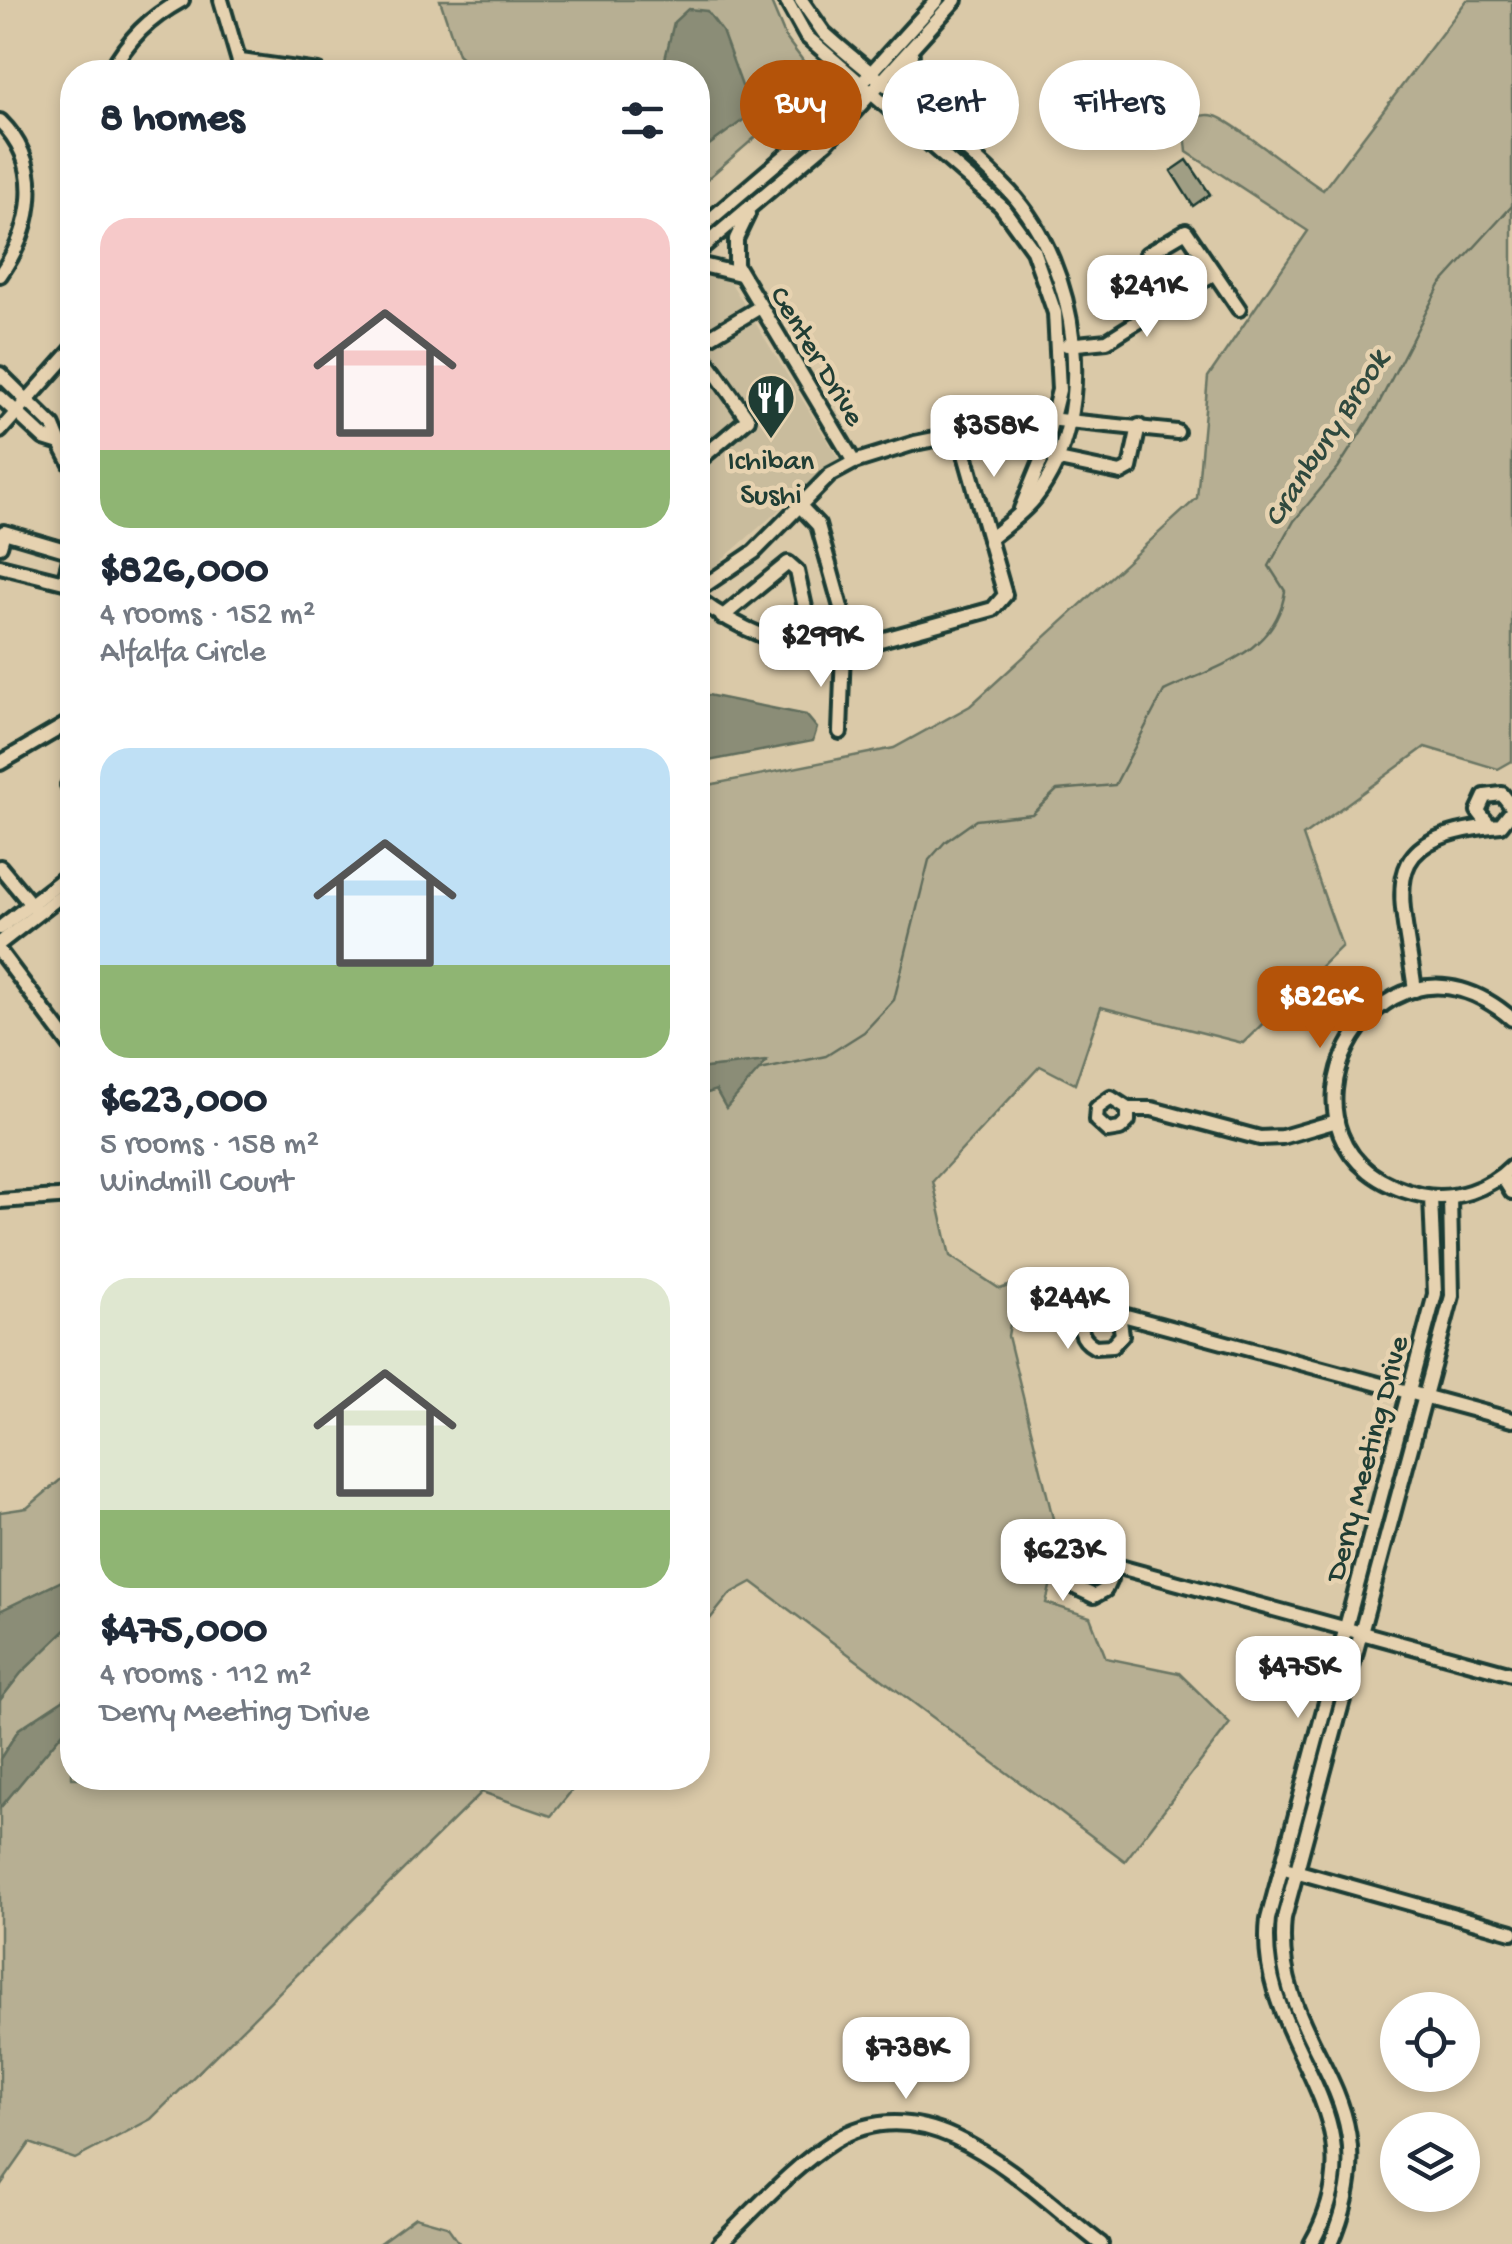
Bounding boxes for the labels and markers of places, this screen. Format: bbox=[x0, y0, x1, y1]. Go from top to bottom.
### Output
pin: $241K bbox=[1077, 255, 1217, 340]
restaurant icon: Ichiban Sushi bbox=[745, 372, 797, 440]
pin: $358K bbox=[924, 395, 1064, 480]
place label: Ichiban Sushi bbox=[728, 446, 814, 515]
pin: $299K bbox=[751, 605, 891, 690]
pin: $826K bbox=[1250, 966, 1390, 1051]
pin: $244K bbox=[998, 1267, 1138, 1352]
pin: $623K bbox=[993, 1519, 1133, 1604]
pin: $475K bbox=[1228, 1636, 1368, 1721]
pin: $738K bbox=[836, 2017, 976, 2102]

